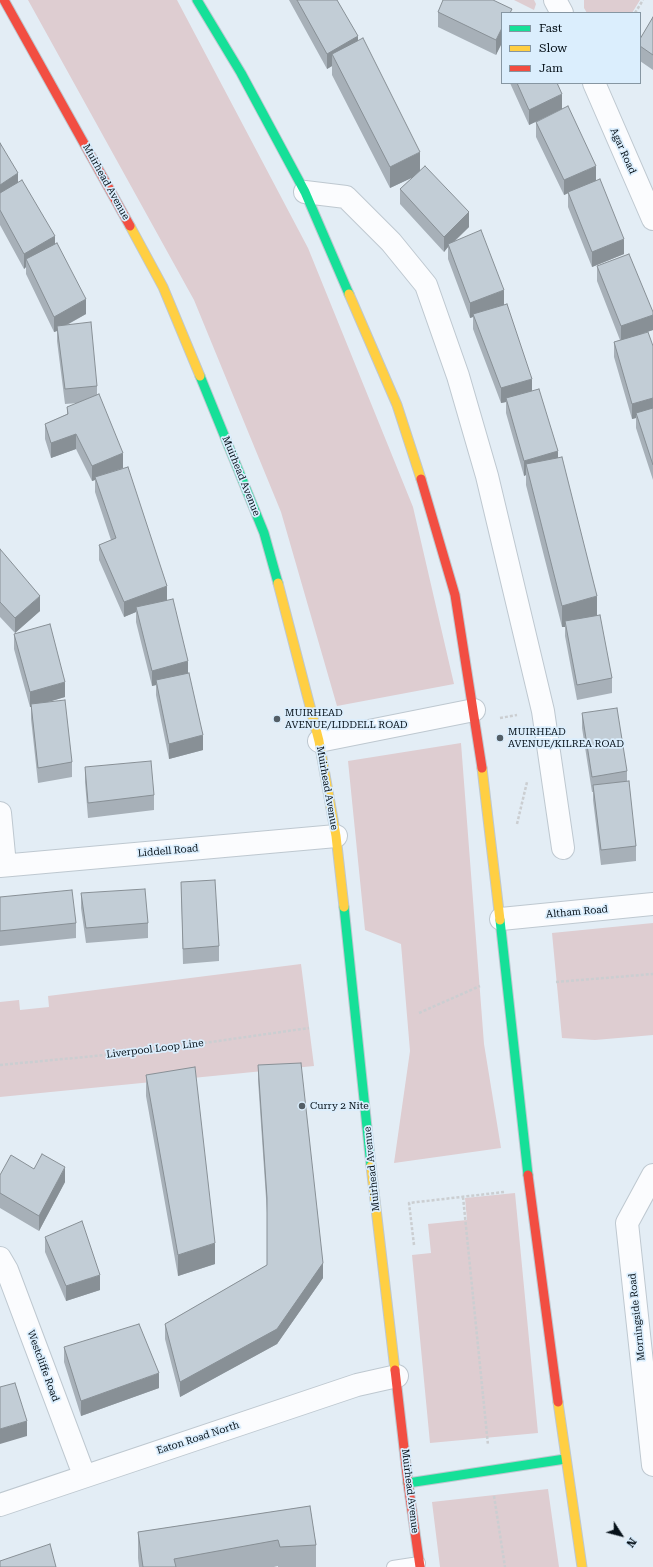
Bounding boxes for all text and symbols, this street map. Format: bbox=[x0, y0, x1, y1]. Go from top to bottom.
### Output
legend bbox=[501, 12, 641, 84]
text: Fast bbox=[539, 21, 562, 35]
text: Slow bbox=[539, 41, 567, 55]
text: Jam bbox=[539, 61, 563, 75]
street label: Agar Road bbox=[608, 126, 638, 176]
street label: Muirhead Avenue bbox=[80, 142, 132, 222]
street label: Muirhead Avenue bbox=[220, 434, 262, 518]
place label: MUIRHEAD AVENUE/LIDDELL ROAD bbox=[285, 707, 408, 730]
marker: MUIRHEAD AVENUE/LIDDELL ROAD bbox=[272, 714, 282, 724]
place label: MUIRHEAD AVENUE/KILREA ROAD bbox=[508, 726, 624, 750]
marker: MUIRHEAD AVENUE/KILREA ROAD bbox=[495, 733, 505, 743]
street label: Muirhead Avenue bbox=[314, 745, 340, 831]
street label: Liddell Road bbox=[137, 842, 199, 860]
street label: Altham Road bbox=[546, 903, 608, 921]
street label: Liverpool Loop Line bbox=[106, 1037, 204, 1061]
place label: Curry 2 Nite bbox=[310, 1100, 369, 1112]
marker: Curry 2 Nite bbox=[297, 1101, 307, 1111]
street label: Muirhead Avenue bbox=[362, 1126, 382, 1212]
street label: Morningside Road bbox=[626, 1272, 648, 1362]
street label: Westcliffe Road bbox=[24, 1329, 62, 1403]
street label: Eaton Road North bbox=[155, 1419, 241, 1457]
street label: Muirhead Avenue bbox=[399, 1448, 421, 1534]
north arrow bbox=[601, 1515, 641, 1555]
text: N bbox=[623, 1535, 639, 1550]

